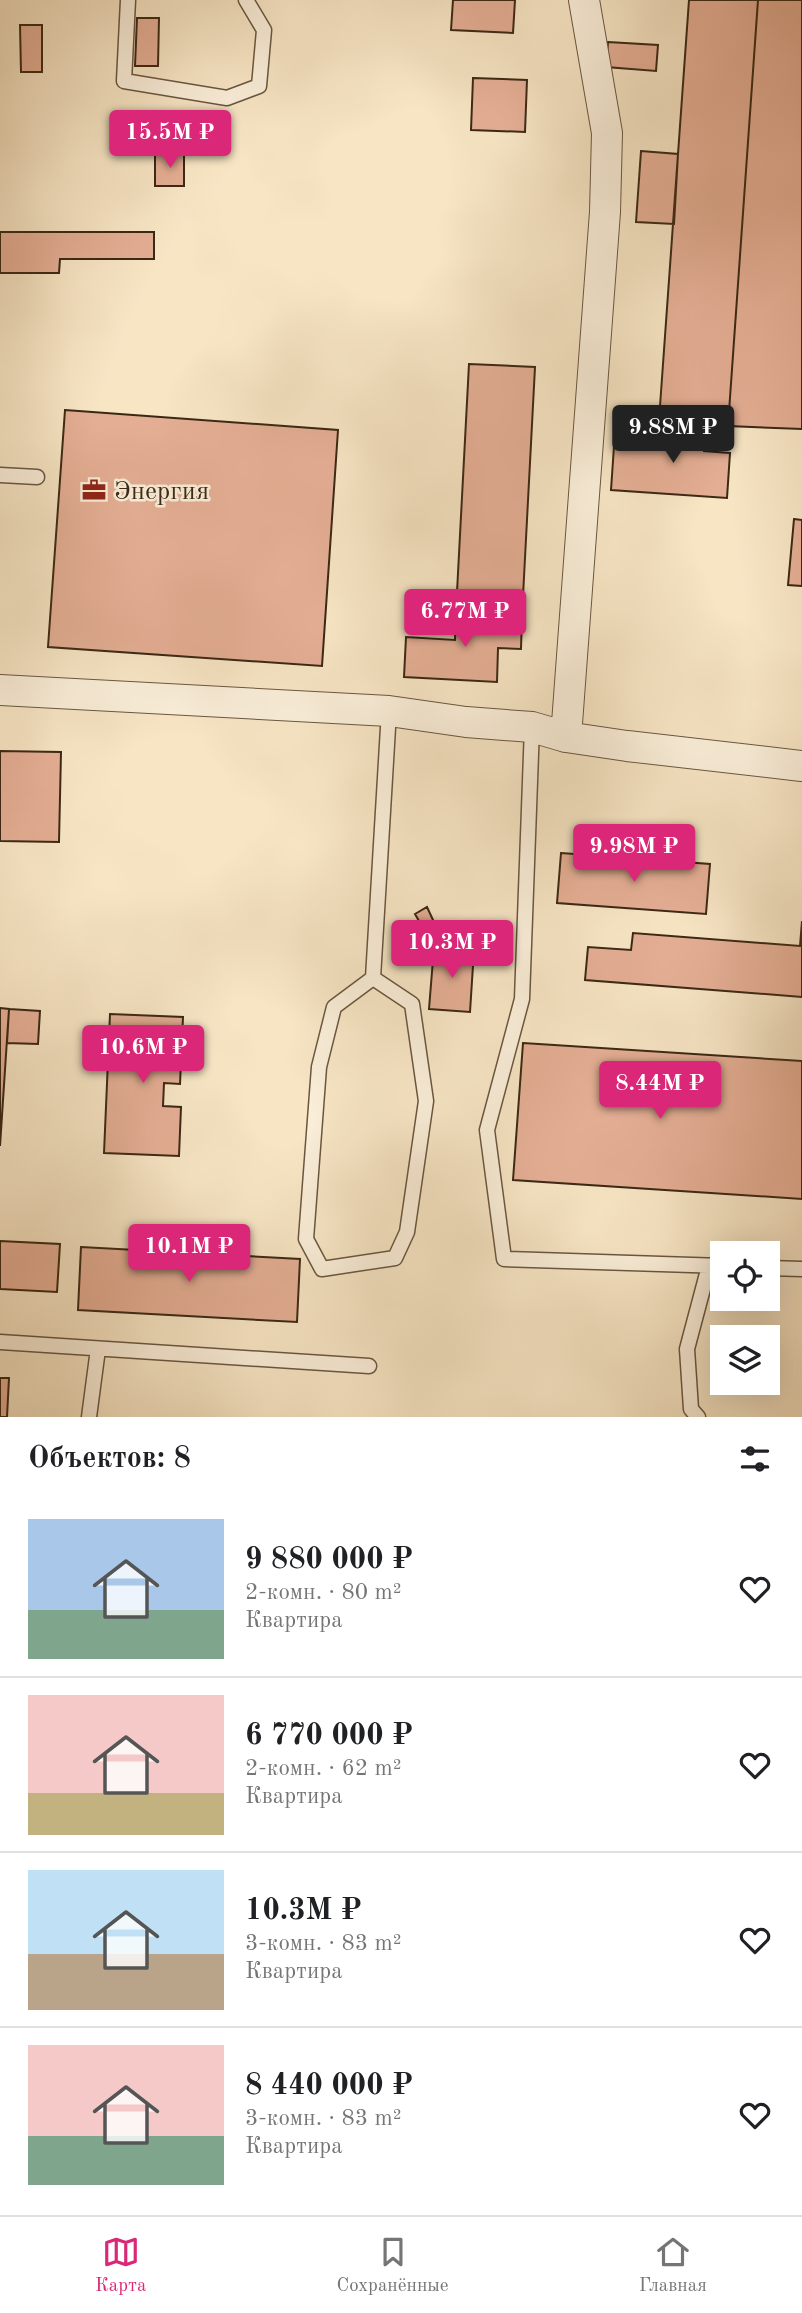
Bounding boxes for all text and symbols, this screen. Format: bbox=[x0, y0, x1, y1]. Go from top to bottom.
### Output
pin: 15.5M ₽ bbox=[105, 110, 235, 170]
text: 15.5M ₽ bbox=[125, 121, 215, 144]
pin: 9.88M ₽ bbox=[608, 406, 738, 465]
text: 9.88M ₽ bbox=[628, 416, 718, 439]
office icon: Энергия bbox=[80, 476, 108, 504]
place label: Энергия bbox=[114, 479, 209, 505]
pin: 6.77M ₽ bbox=[400, 590, 530, 649]
text: 6.77M ₽ bbox=[420, 600, 510, 623]
pin: 9.98M ₽ bbox=[569, 824, 699, 884]
text: 9.98M ₽ bbox=[589, 835, 679, 858]
pin: 10.3M ₽ bbox=[387, 920, 517, 980]
text: 10.3M ₽ bbox=[407, 931, 497, 954]
pin: 10.6M ₽ bbox=[78, 1026, 208, 1085]
text: 10.6M ₽ bbox=[98, 1036, 188, 1059]
pin: 8.44M ₽ bbox=[595, 1062, 725, 1121]
text: 8.44M ₽ bbox=[615, 1072, 705, 1095]
pin: 10.1M ₽ bbox=[124, 1224, 254, 1284]
text: 10.1M ₽ bbox=[144, 1235, 234, 1258]
map controls bbox=[710, 1241, 780, 1395]
button: locate bbox=[710, 1241, 780, 1311]
button: layers bbox=[710, 1325, 780, 1395]
icon: filters bbox=[736, 1440, 774, 1478]
text: Объектов: 8 bbox=[28, 1444, 191, 1474]
text: 9 880 000 ₽ bbox=[245, 1545, 413, 1575]
icon: home bbox=[84, 1547, 168, 1631]
icon: heart bbox=[736, 1570, 774, 1608]
text: 2-комн. · 80 m² bbox=[245, 1581, 402, 1604]
text: Квартира bbox=[245, 1609, 343, 1632]
text: 6 770 000 ₽ bbox=[245, 1721, 413, 1751]
icon: home bbox=[84, 1723, 168, 1807]
icon: heart bbox=[736, 1746, 774, 1784]
text: 2-комн. · 62 m² bbox=[245, 1757, 402, 1780]
text: Квартира bbox=[245, 1785, 343, 1808]
text: 10.3M ₽ bbox=[245, 1896, 362, 1926]
icon: home bbox=[84, 1898, 168, 1982]
icon: heart bbox=[736, 1921, 774, 1959]
text: 3-комн. · 83 m² bbox=[245, 1932, 402, 1955]
text: Квартира bbox=[245, 1960, 343, 1983]
text: 8 440 000 ₽ bbox=[245, 2071, 413, 2101]
icon: home bbox=[84, 2073, 168, 2157]
icon: heart bbox=[736, 2096, 774, 2134]
text: 3-комн. · 83 m² bbox=[245, 2107, 402, 2130]
text: Квартира bbox=[245, 2135, 343, 2158]
tab: Карта bbox=[95, 2233, 146, 2298]
tab: Сохранённые bbox=[337, 2233, 449, 2298]
tab: Главная bbox=[639, 2233, 707, 2298]

